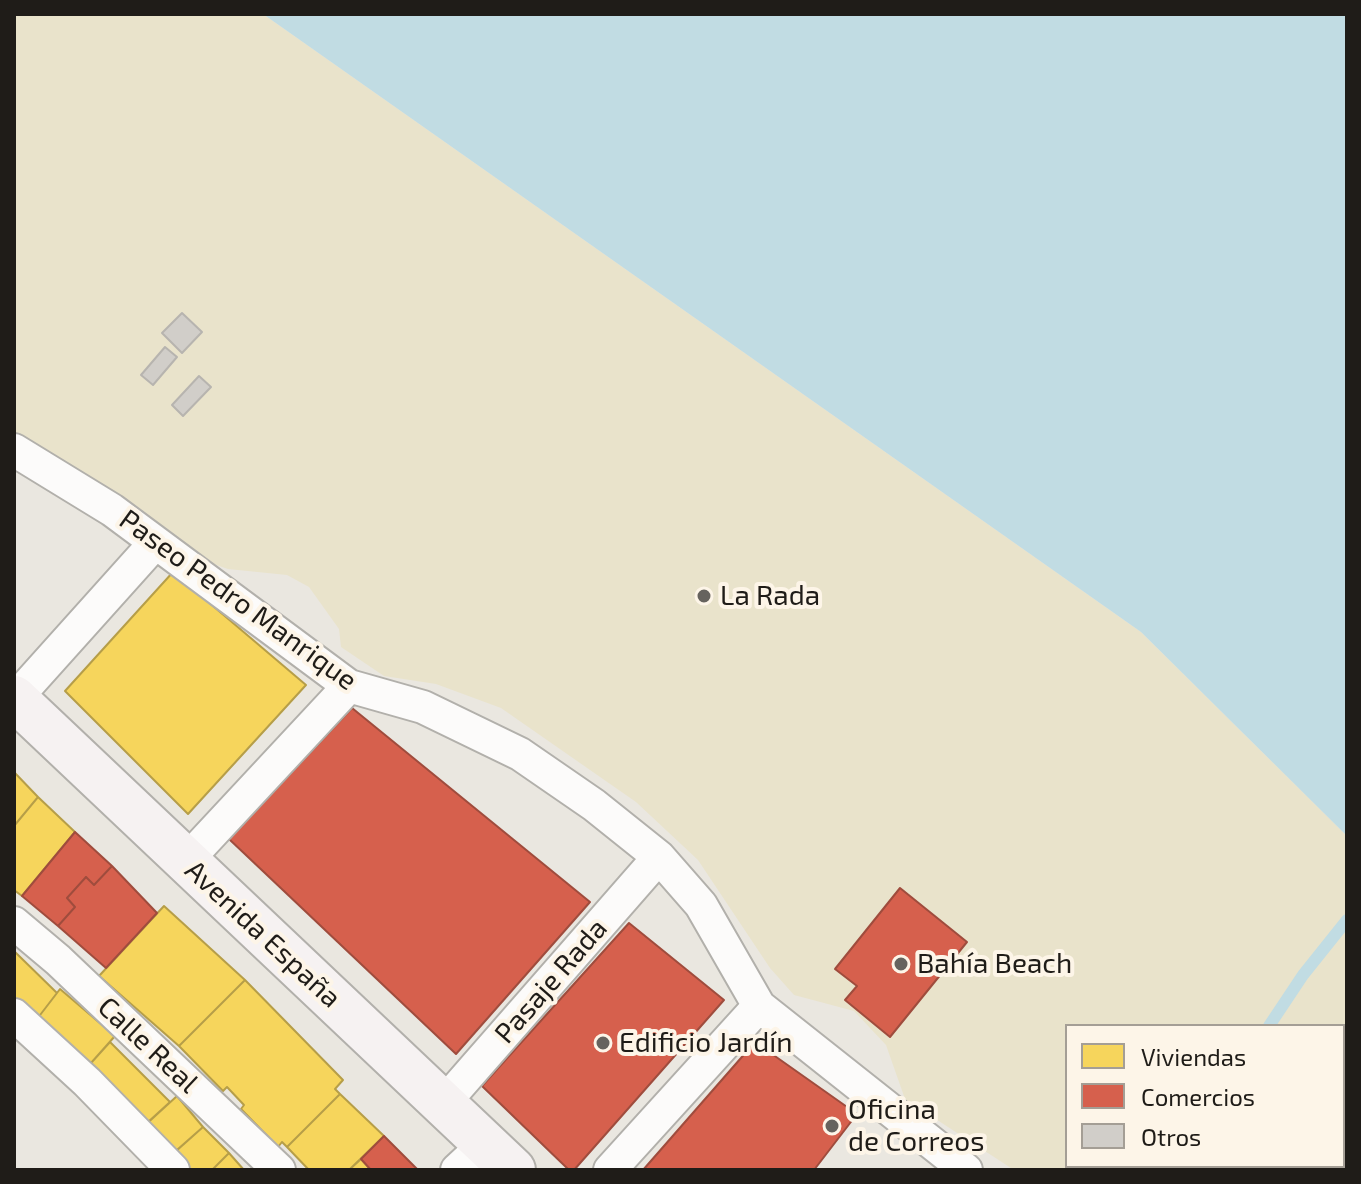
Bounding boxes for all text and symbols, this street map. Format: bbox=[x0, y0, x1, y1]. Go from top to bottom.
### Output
street label: Paseo Pedro Manrique bbox=[113, 503, 363, 697]
place label: La Rada bbox=[720, 579, 820, 613]
marker: La Rada bbox=[695, 587, 713, 605]
street label: Avenida España bbox=[178, 853, 348, 1015]
street label: Pasaje Rada bbox=[488, 912, 614, 1050]
place label: Bahía Beach bbox=[917, 947, 1072, 981]
marker: Bahía Beach bbox=[892, 955, 910, 973]
street label: Calle Real bbox=[91, 990, 205, 1100]
legend bbox=[1065, 1024, 1345, 1168]
place label: Edificio Jardín bbox=[619, 1026, 793, 1060]
marker: Edificio Jardín bbox=[594, 1034, 612, 1052]
text: Viviendas bbox=[1141, 1042, 1246, 1071]
text: Comercios bbox=[1141, 1082, 1255, 1111]
place label: Oficina de Correos bbox=[848, 1093, 984, 1159]
marker: Oficina de Correos bbox=[823, 1117, 841, 1135]
text: Otros bbox=[1141, 1122, 1201, 1151]

